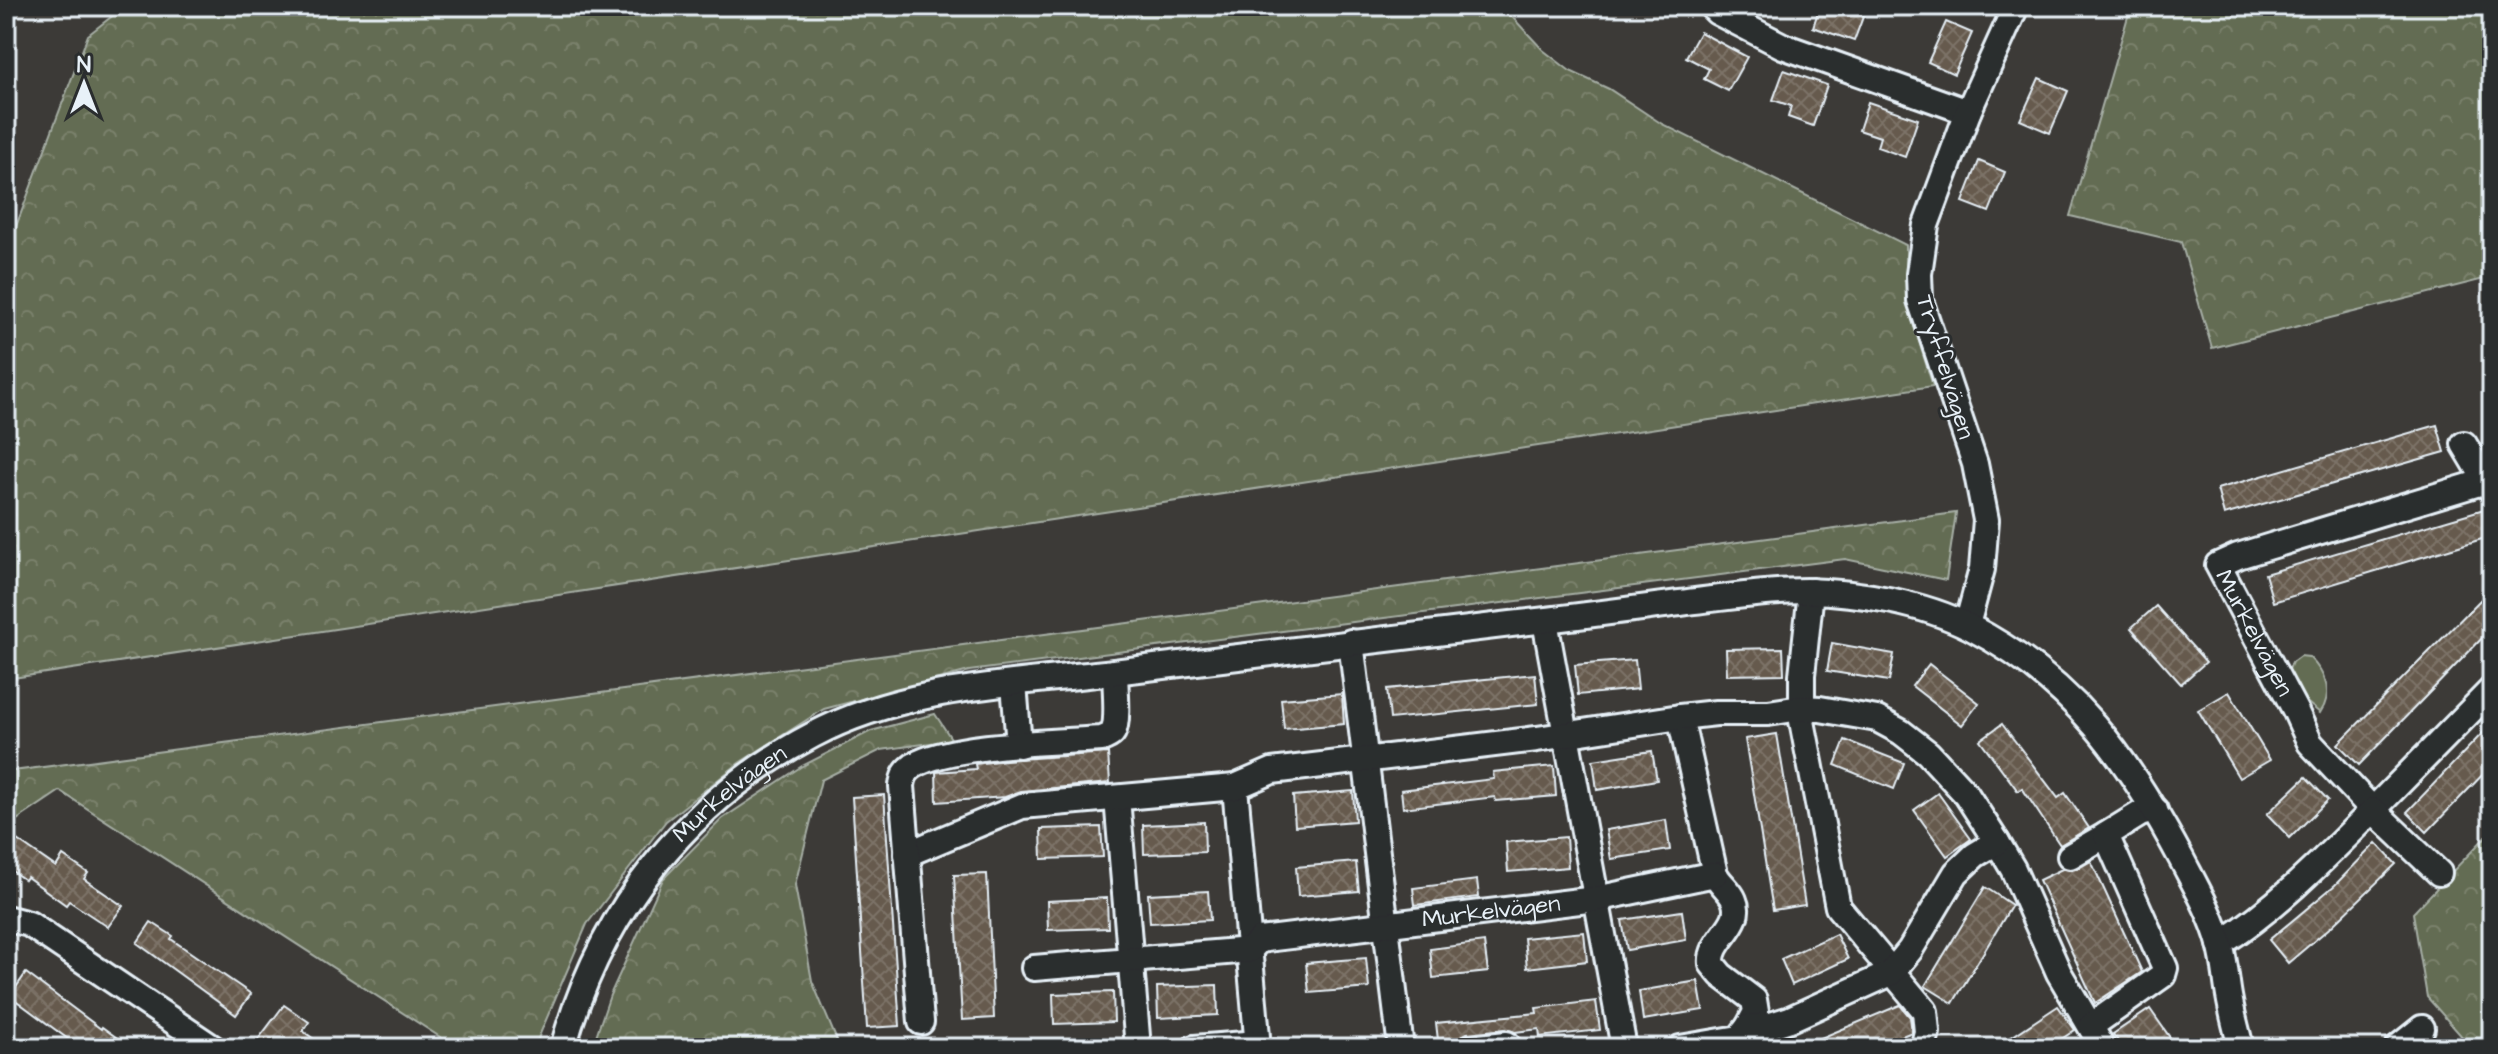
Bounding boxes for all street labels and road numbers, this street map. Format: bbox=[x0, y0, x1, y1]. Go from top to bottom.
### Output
street label: Tryffelvägen bbox=[1906, 291, 1983, 443]
street label: Murkelvägen bbox=[2207, 564, 2302, 702]
street label: Murkelvägen bbox=[665, 737, 793, 850]
street label: Murkelvägen bbox=[1420, 887, 1562, 937]

